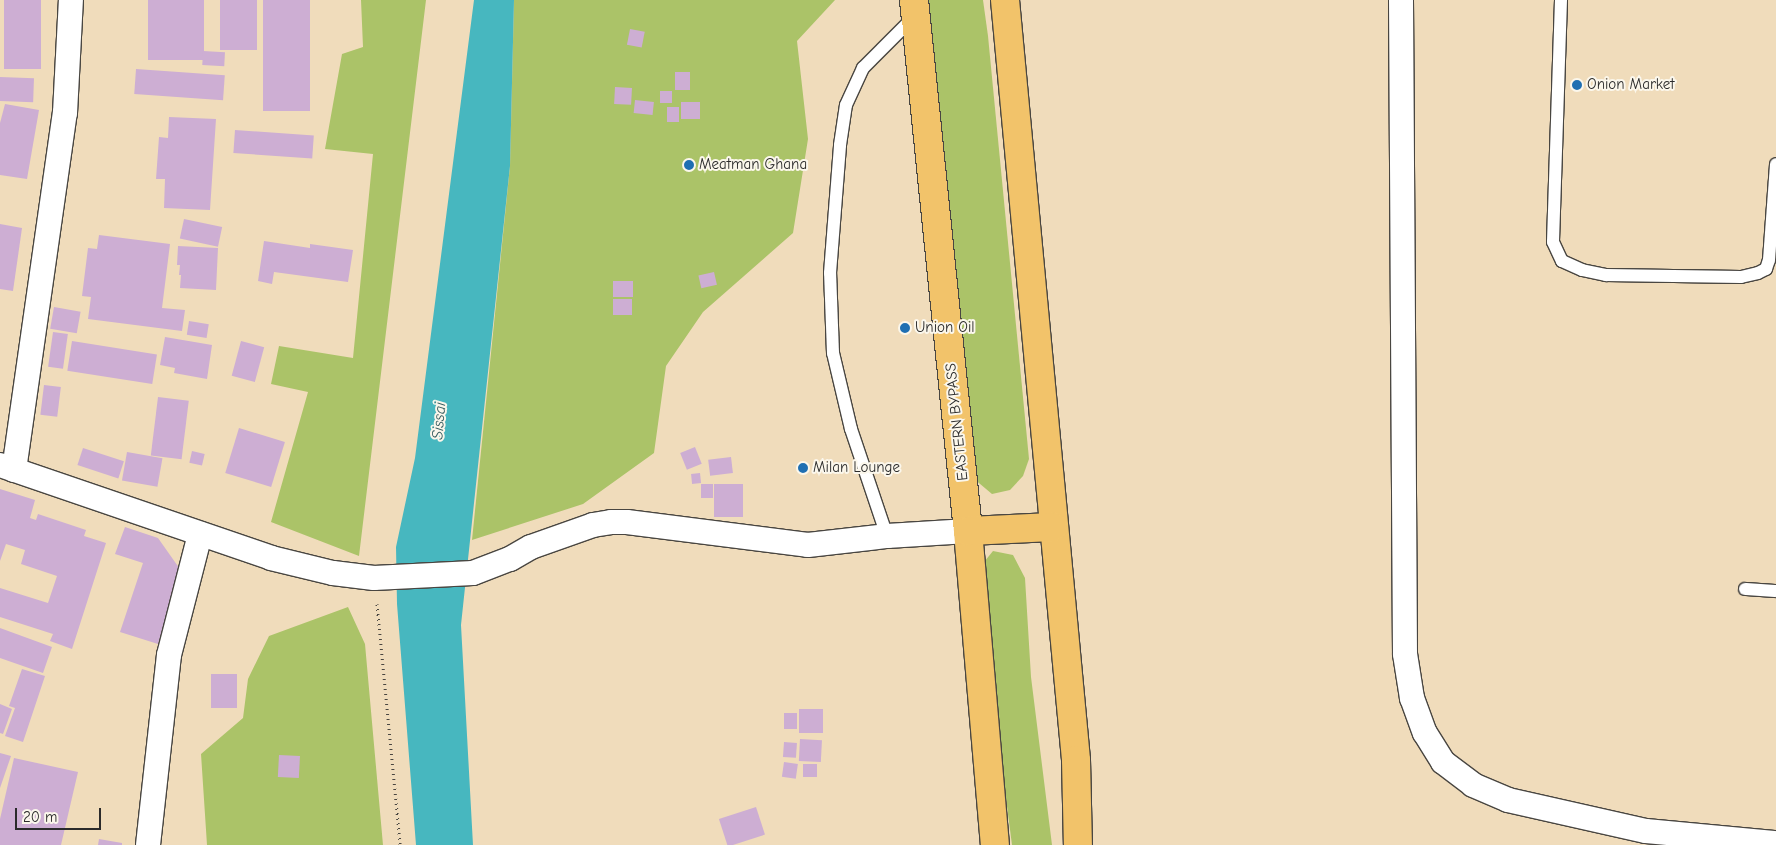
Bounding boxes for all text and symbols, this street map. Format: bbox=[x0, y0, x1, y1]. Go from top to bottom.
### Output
place label: Onion Market bbox=[1587, 76, 1675, 94]
marker: Onion Market bbox=[1571, 79, 1583, 91]
place label: Meatman Ghana bbox=[699, 156, 807, 174]
marker: Meatman Ghana bbox=[683, 159, 695, 171]
place label: Union Oil bbox=[915, 319, 975, 337]
marker: Union Oil bbox=[899, 322, 911, 334]
street label: EASTERN BYPASS bbox=[942, 362, 972, 482]
water label: Sissai bbox=[428, 401, 450, 441]
place label: Milan Lounge bbox=[813, 459, 900, 477]
marker: Milan Lounge bbox=[797, 462, 809, 474]
scale bar bbox=[18, 798, 104, 830]
text: 20 m bbox=[23, 808, 57, 826]

